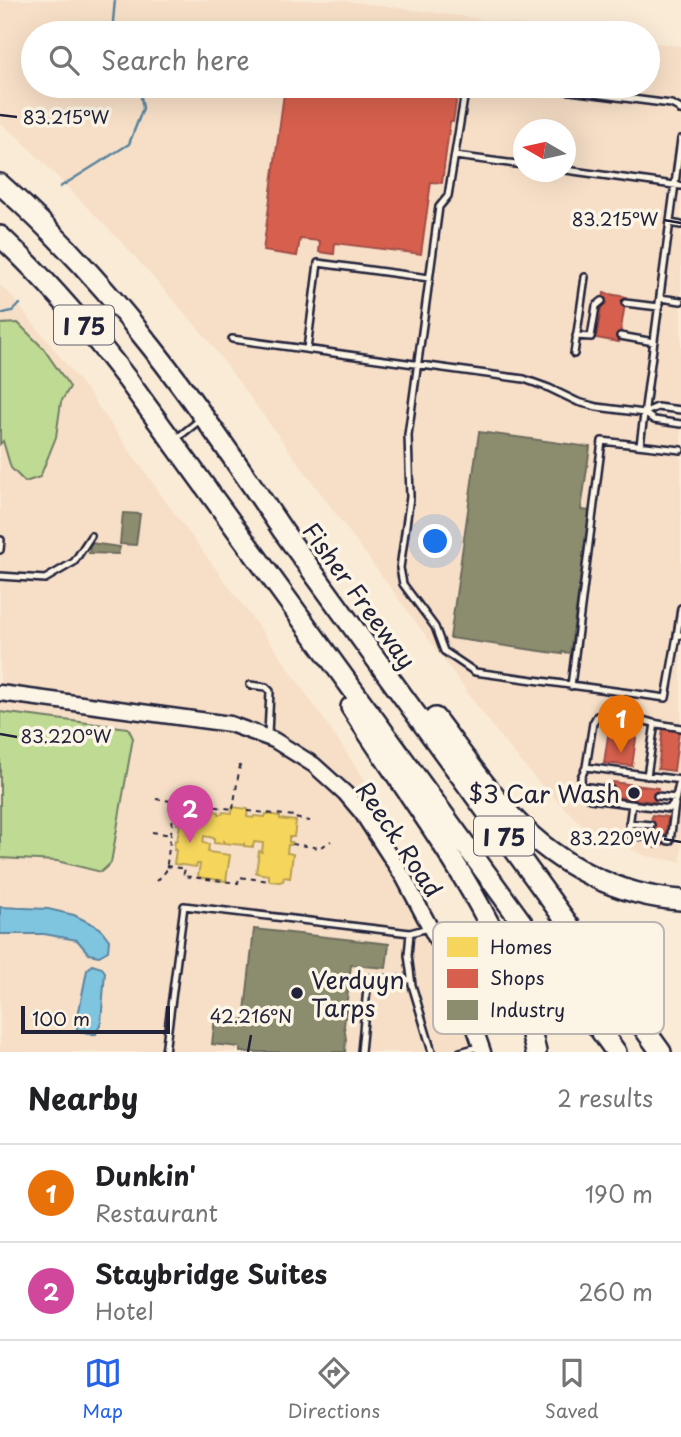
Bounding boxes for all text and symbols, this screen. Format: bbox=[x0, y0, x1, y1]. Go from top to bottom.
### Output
search box bbox=[21, 21, 660, 98]
text: Search here bbox=[101, 40, 250, 79]
icon: search bbox=[45, 41, 83, 79]
text: 83.215°W bbox=[23, 103, 110, 130]
north arrow bbox=[513, 119, 576, 182]
text: 83.215°W bbox=[572, 205, 659, 232]
road number: I 75 bbox=[54, 306, 114, 344]
street label: Fisher Freeway bbox=[294, 514, 426, 676]
your location bbox=[418, 524, 452, 558]
pin: 1 bbox=[598, 695, 644, 753]
text: 83.220°W bbox=[21, 722, 112, 749]
street label: Reeck Road bbox=[348, 774, 452, 904]
place label: $3 Car Wash bbox=[469, 775, 620, 811]
pin: 2 bbox=[167, 785, 213, 843]
marker: $3 Car Wash bbox=[626, 785, 642, 801]
road number: I 75 bbox=[474, 816, 534, 856]
text: 83.220°W bbox=[570, 824, 661, 851]
legend bbox=[433, 922, 664, 1034]
text: Homes bbox=[490, 932, 552, 960]
place label: Verduyn Tarps bbox=[311, 961, 404, 1025]
text: Shops bbox=[490, 963, 544, 991]
marker: Verduyn Tarps bbox=[289, 985, 305, 1001]
text: Industry bbox=[490, 995, 565, 1023]
text: 42.216°N bbox=[210, 1002, 292, 1029]
scale bar bbox=[21, 1003, 170, 1035]
text: 100 m bbox=[32, 1004, 90, 1032]
text: Nearby bbox=[28, 1075, 138, 1120]
text: 2 results bbox=[557, 1080, 653, 1115]
text: Dunkin' bbox=[95, 1156, 196, 1195]
text: 1 bbox=[46, 1176, 57, 1211]
text: 190 m bbox=[585, 1176, 653, 1211]
text: Restaurant bbox=[95, 1195, 218, 1230]
text: Staybridge Suites bbox=[95, 1254, 327, 1293]
text: 2 bbox=[43, 1274, 59, 1309]
text: 260 m bbox=[578, 1274, 653, 1309]
text: Hotel bbox=[95, 1293, 154, 1328]
tab: Map bbox=[82, 1354, 123, 1424]
tab: Directions bbox=[288, 1354, 380, 1424]
tab: Saved bbox=[545, 1354, 599, 1424]

